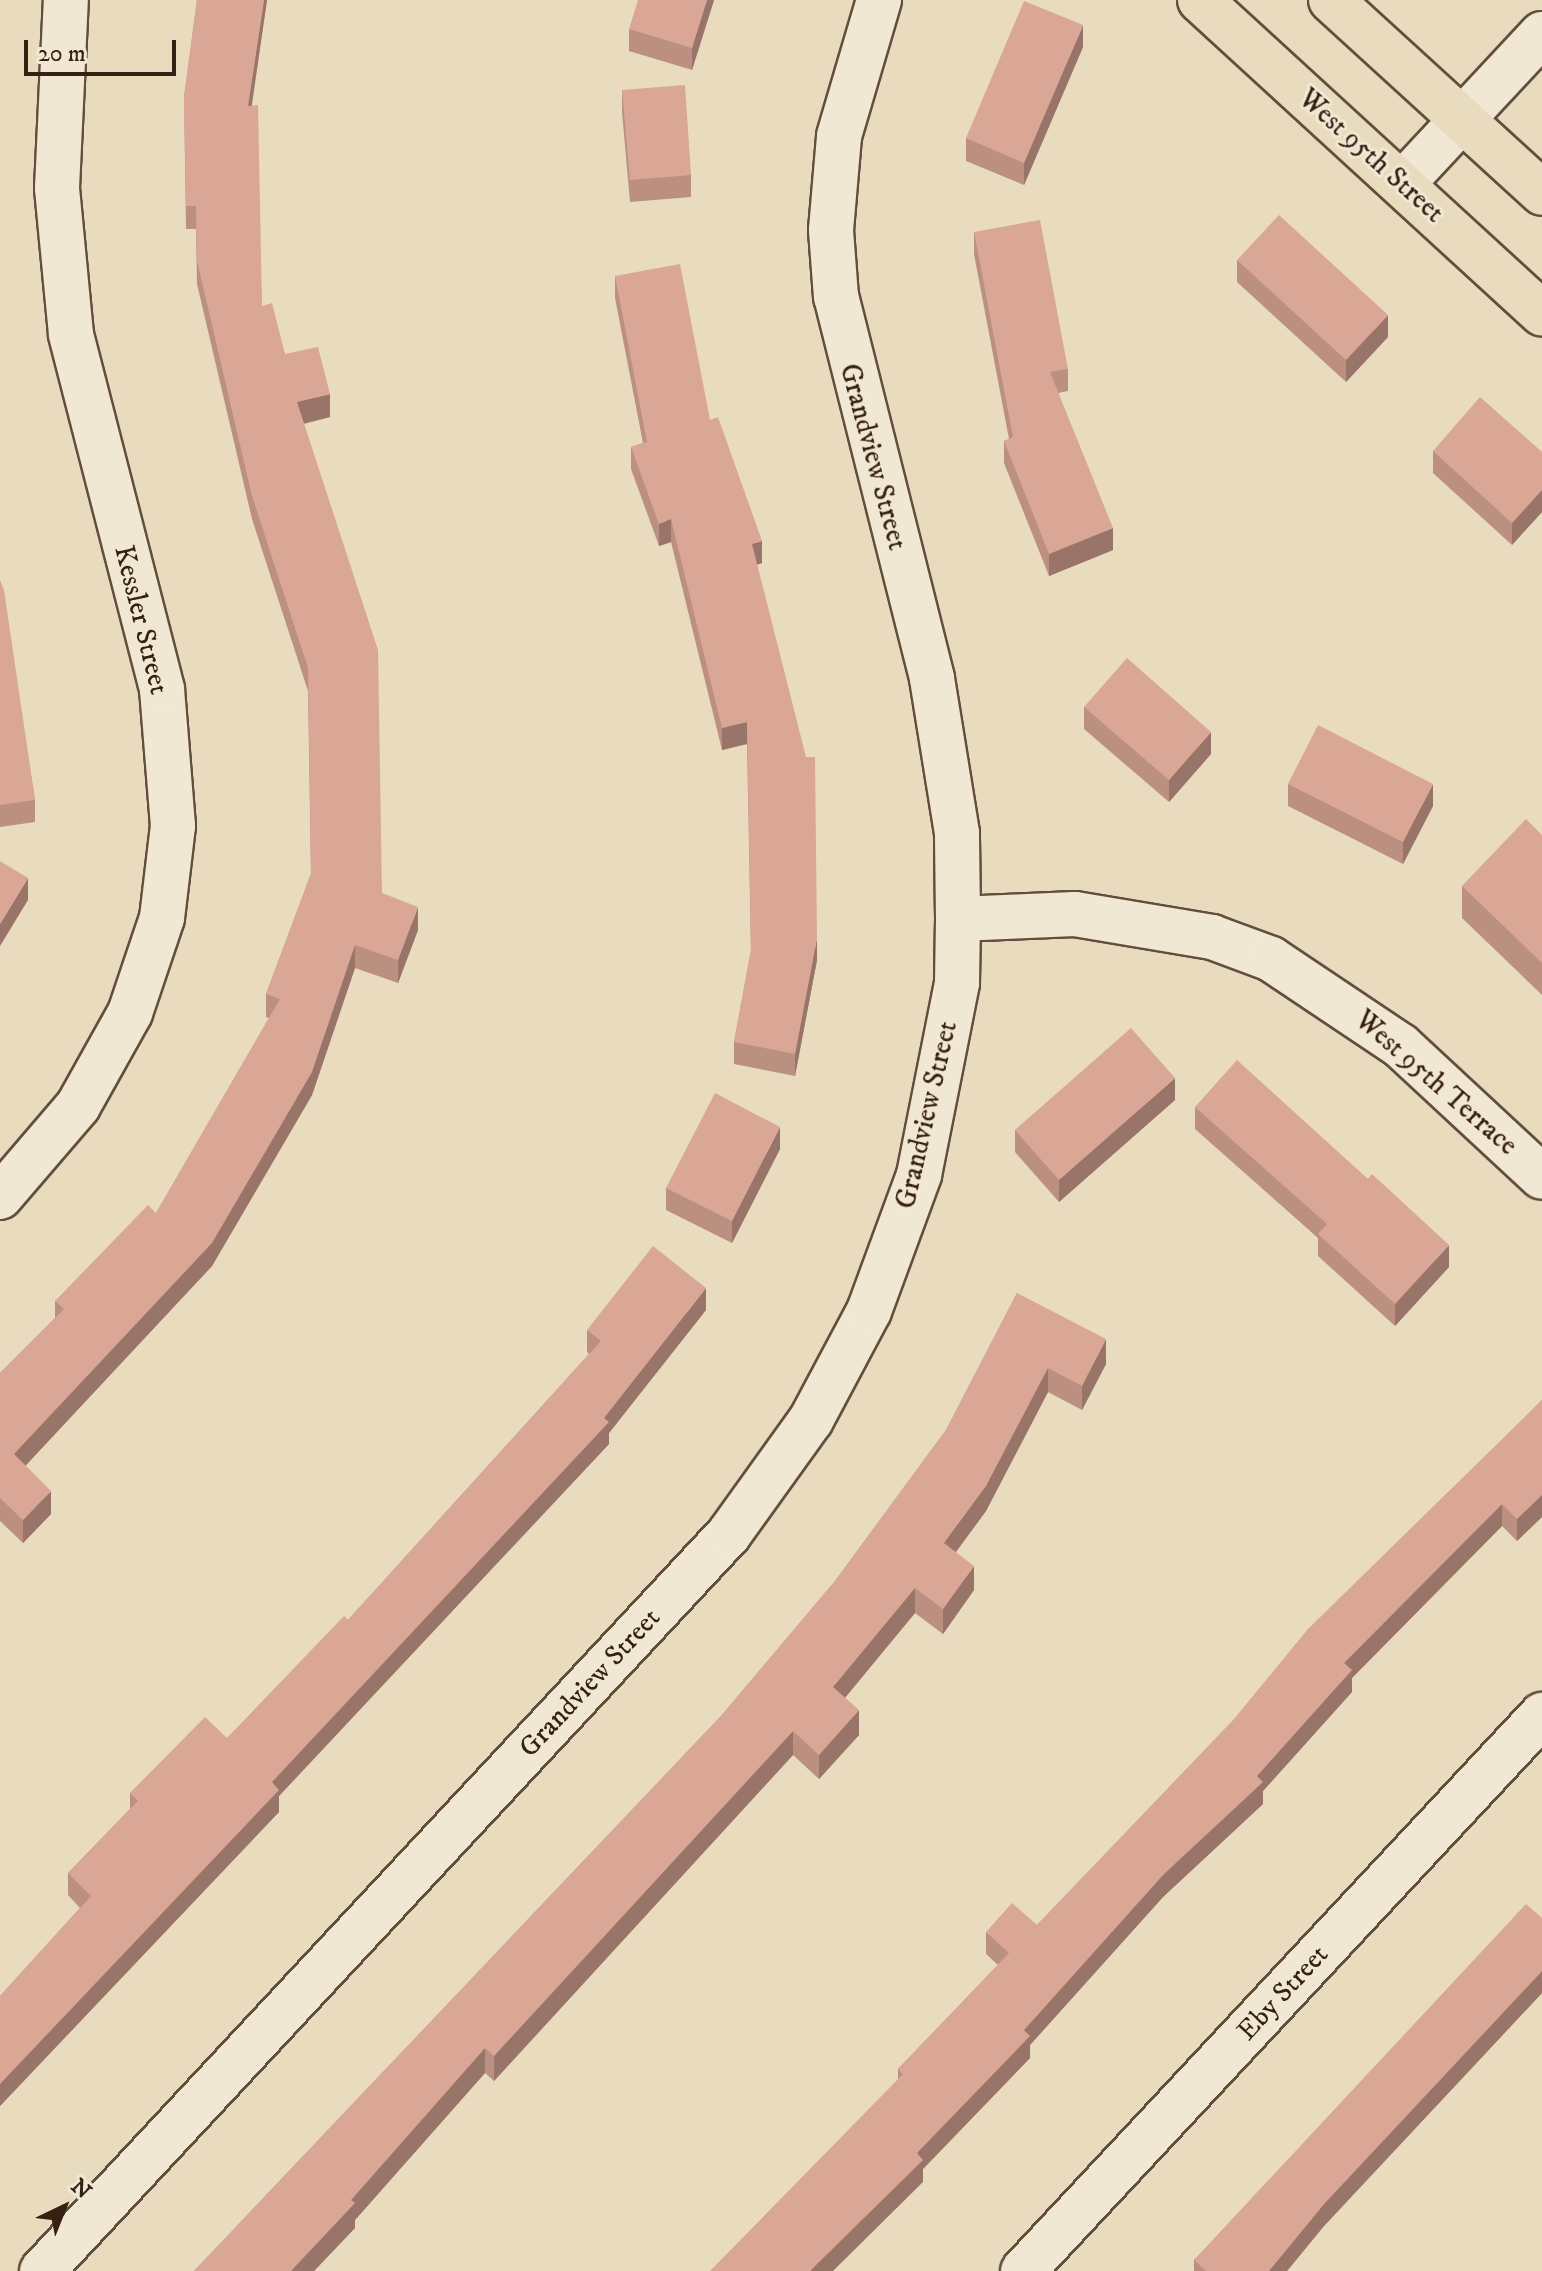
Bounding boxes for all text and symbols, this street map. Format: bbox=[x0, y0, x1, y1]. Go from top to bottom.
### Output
scale bar bbox=[28, 24, 180, 74]
text: 20 m bbox=[38, 39, 86, 69]
street label: West 95th Street bbox=[1291, 82, 1451, 230]
street label: Grandview Street bbox=[832, 360, 914, 554]
street label: Kessler Street bbox=[106, 542, 176, 698]
street label: West 95th Terrace bbox=[1348, 1003, 1524, 1163]
street label: Grandview Street bbox=[889, 1018, 965, 1212]
street label: Grandview Street bbox=[512, 1602, 668, 1764]
street label: Eby Street bbox=[1230, 1938, 1336, 2048]
north arrow bbox=[24, 2167, 104, 2247]
text: N bbox=[65, 2173, 97, 2205]

